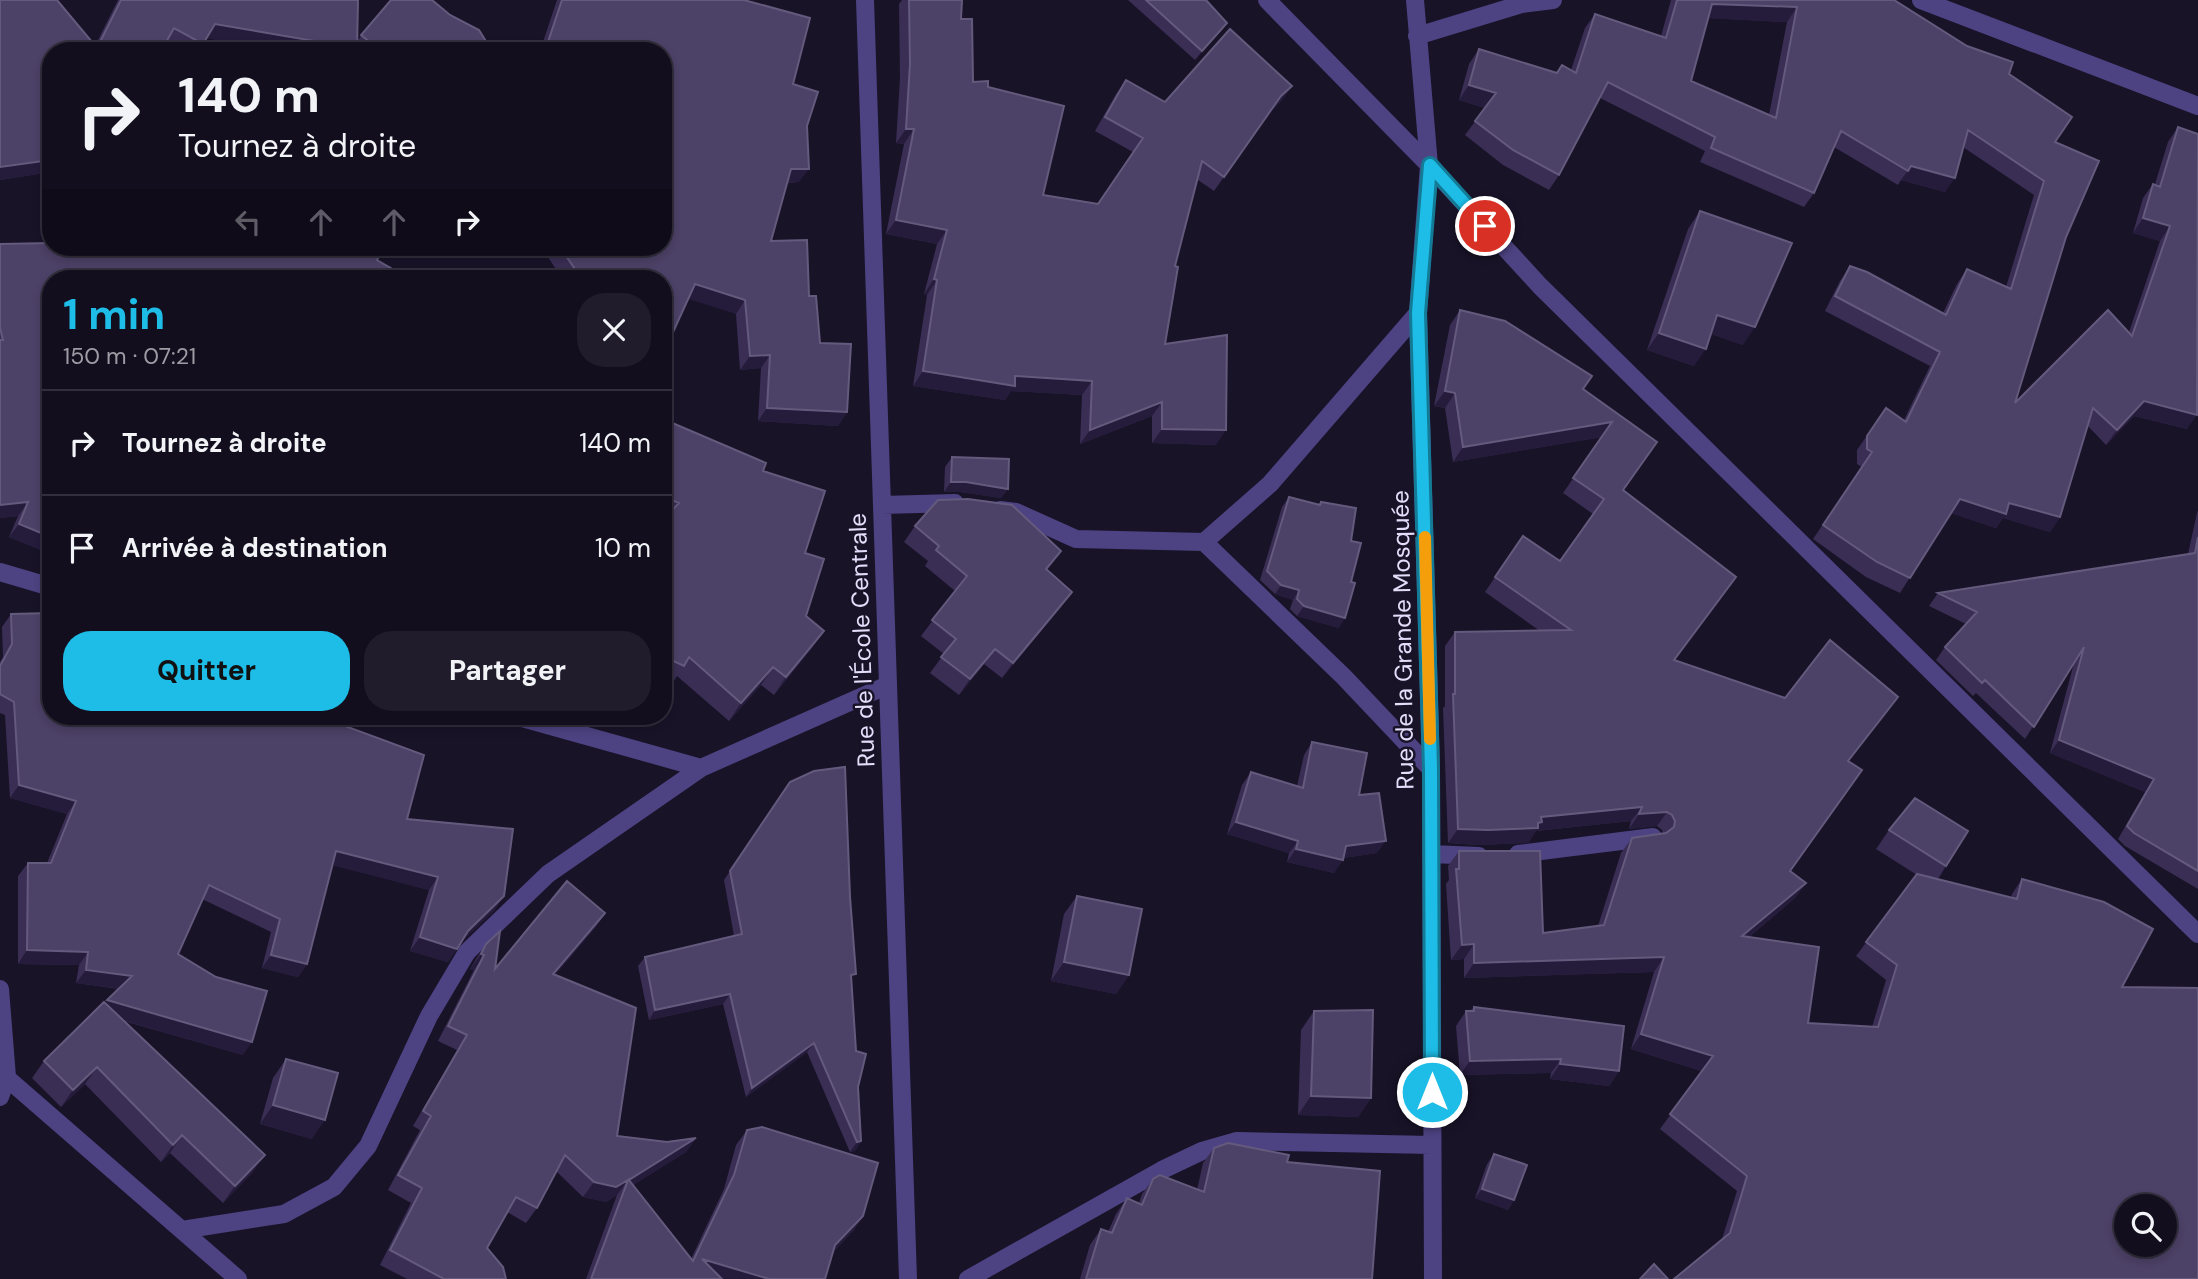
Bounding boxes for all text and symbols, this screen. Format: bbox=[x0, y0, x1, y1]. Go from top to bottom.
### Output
text: 140 m bbox=[178, 63, 320, 127]
icon: right bbox=[63, 70, 154, 161]
text: Tournez à droite bbox=[178, 125, 416, 167]
pin bbox=[1455, 196, 1515, 256]
icon: left bbox=[229, 203, 267, 241]
icon: ahead bbox=[302, 203, 340, 241]
icon: ahead bbox=[375, 203, 413, 241]
icon: right bbox=[448, 203, 486, 241]
icon: arrive bbox=[1466, 207, 1504, 245]
text: 1 min bbox=[63, 287, 165, 342]
button: close bbox=[577, 293, 651, 367]
text: 150 m · 07:21 bbox=[63, 341, 196, 371]
icon: right bbox=[63, 424, 101, 462]
text: Tournez à droite bbox=[122, 426, 327, 460]
text: 140 m bbox=[579, 426, 651, 460]
street label: Rue de la Grande Mosquée bbox=[1384, 490, 1421, 790]
street label: Rue de l'École Centrale bbox=[842, 513, 881, 768]
icon: arrive bbox=[63, 529, 101, 567]
text: Arrivée à destination bbox=[122, 531, 388, 565]
text: 10 m bbox=[595, 531, 651, 565]
button: Quitter bbox=[63, 631, 350, 711]
button: Partager bbox=[364, 631, 651, 711]
position arrow bbox=[1395, 1055, 1469, 1129]
map controls bbox=[2114, 1194, 2177, 1257]
button: search bbox=[2114, 1194, 2177, 1257]

